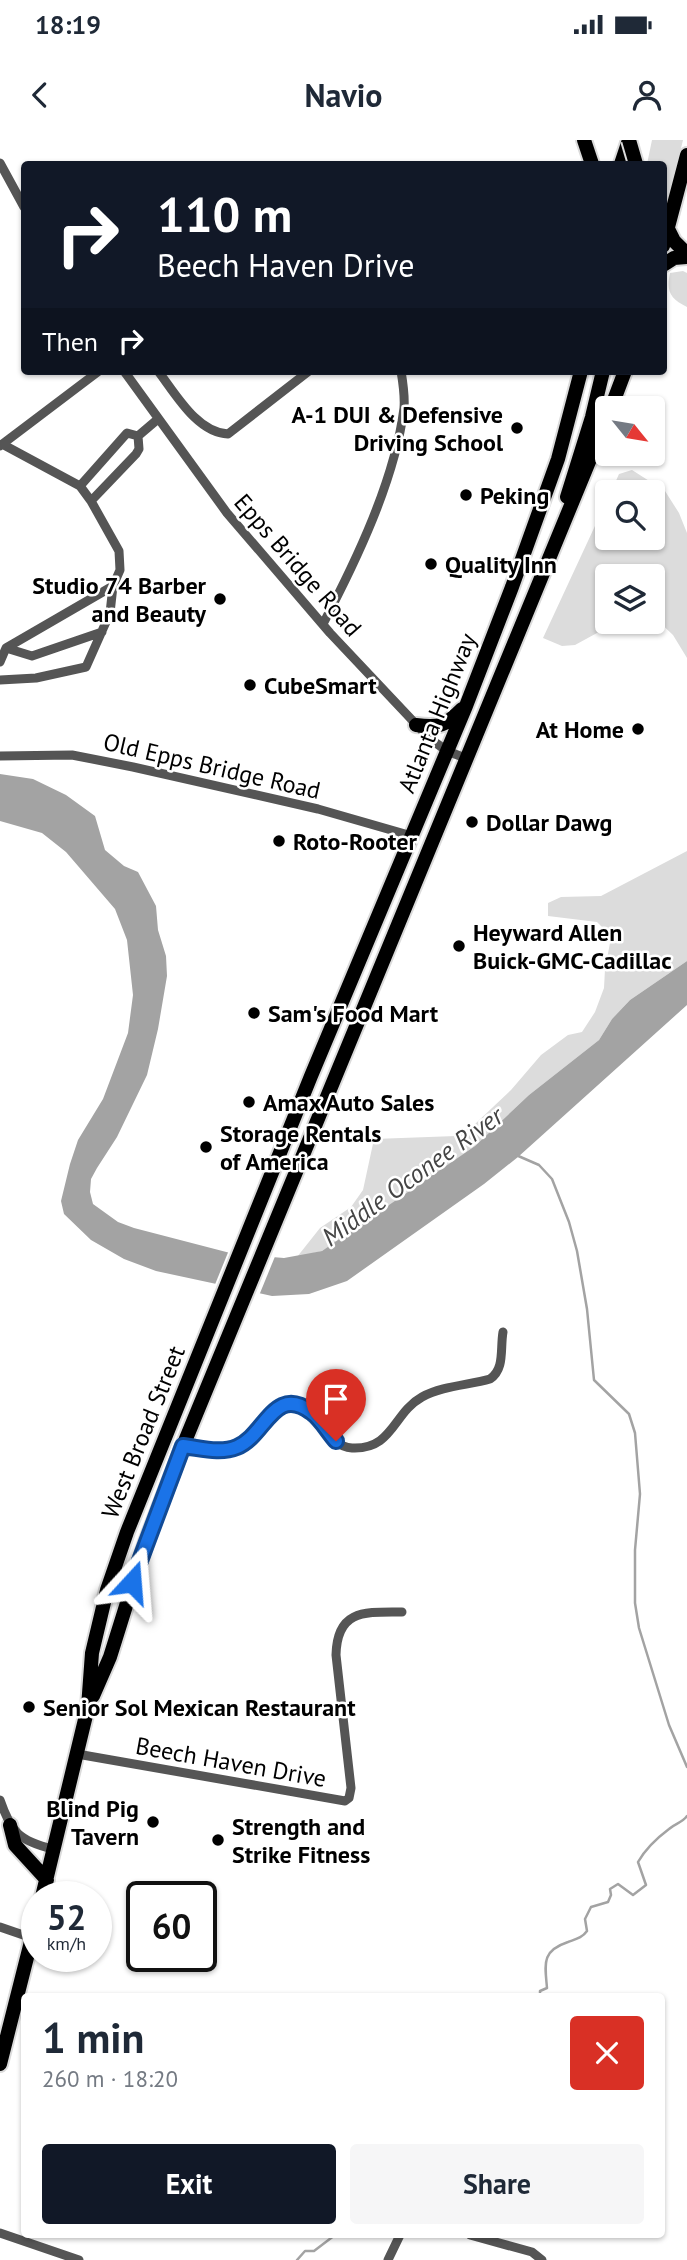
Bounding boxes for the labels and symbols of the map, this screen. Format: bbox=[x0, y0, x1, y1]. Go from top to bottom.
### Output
north arrow bbox=[595, 396, 665, 466]
place label: A-1 DUI & Defensive Driving School bbox=[291, 399, 504, 458]
marker: A-1 DUI & Defensive Driving School bbox=[509, 420, 525, 436]
place label: Peking bbox=[480, 480, 549, 511]
street label: Epps Bridge Road bbox=[228, 487, 368, 643]
marker: Peking bbox=[458, 487, 474, 503]
place label: Quality Inn bbox=[445, 549, 557, 580]
marker: Quality Inn bbox=[423, 556, 439, 572]
place label: Studio 74 Barber and Beauty bbox=[32, 570, 207, 629]
marker: Studio 74 Barber and Beauty bbox=[212, 591, 228, 607]
street label: Atlanta Highway bbox=[391, 629, 483, 797]
place label: CubeSmart bbox=[264, 670, 377, 701]
marker: CubeSmart bbox=[242, 677, 258, 693]
place label: At Home bbox=[536, 714, 624, 745]
marker: At Home bbox=[630, 721, 646, 737]
street label: Old Epps Bridge Road bbox=[100, 726, 324, 806]
place label: Dollar Dawg bbox=[486, 807, 612, 838]
marker: Dollar Dawg bbox=[464, 814, 480, 830]
place label: Roto-Rooter bbox=[293, 826, 417, 857]
marker: Roto-Rooter bbox=[271, 833, 287, 849]
place label: Heyward Allen Buick-GMC-Cadillac bbox=[473, 917, 672, 976]
marker: Heyward Allen Buick-GMC-Cadillac bbox=[451, 938, 467, 954]
place label: Sam's Food Mart bbox=[268, 998, 439, 1029]
marker: Sam's Food Mart bbox=[246, 1005, 262, 1021]
place label: Amax Auto Sales bbox=[263, 1087, 434, 1118]
marker: Amax Auto Sales bbox=[241, 1094, 257, 1110]
water label: Middle Oconee River bbox=[315, 1098, 510, 1253]
place label: Storage Rentals of America bbox=[220, 1118, 381, 1177]
marker: Storage Rentals of America bbox=[198, 1139, 214, 1155]
street label: West Broad Street bbox=[94, 1341, 192, 1523]
pin bbox=[306, 1369, 366, 1441]
position arrow bbox=[95, 1545, 169, 1619]
place label: Senior Sol Mexican Restaurant bbox=[43, 1692, 356, 1723]
marker: Senior Sol Mexican Restaurant bbox=[21, 1699, 37, 1715]
street label: Beech Haven Drive bbox=[133, 1730, 329, 1794]
place label: Blind Pig Tavern bbox=[46, 1793, 139, 1852]
place label: Strength and Strike Fitness bbox=[232, 1811, 370, 1870]
marker: Blind Pig Tavern bbox=[145, 1814, 161, 1830]
marker: Strength and Strike Fitness bbox=[210, 1832, 226, 1848]
speed limit sign: 60 bbox=[126, 1881, 217, 1972]

